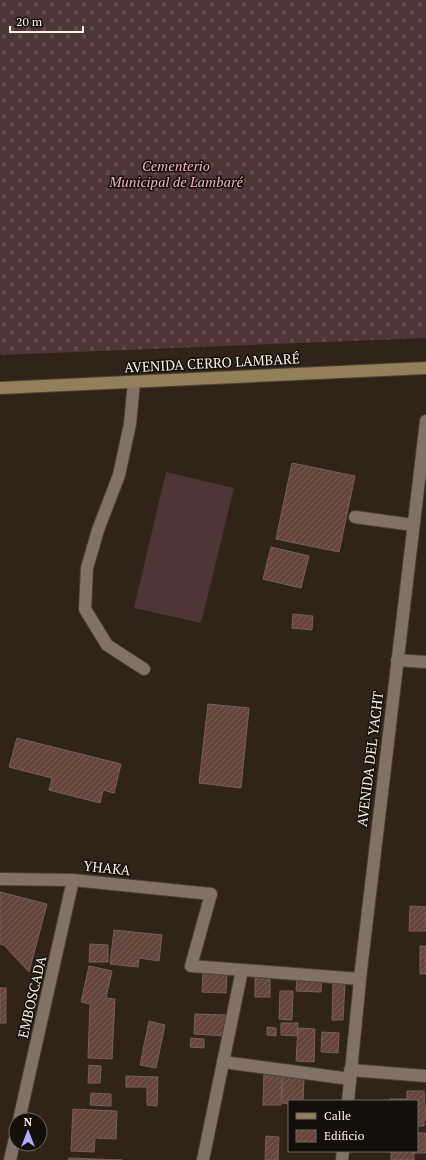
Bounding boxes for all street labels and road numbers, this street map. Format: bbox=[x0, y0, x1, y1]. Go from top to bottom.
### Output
street label: AVENIDA CERRO LAMBARÉ bbox=[124, 348, 300, 377]
street label: AVENIDA DEL YACHT bbox=[352, 690, 387, 828]
street label: YHAKA bbox=[83, 856, 132, 879]
street label: EMBOSCADA bbox=[13, 954, 50, 1040]

